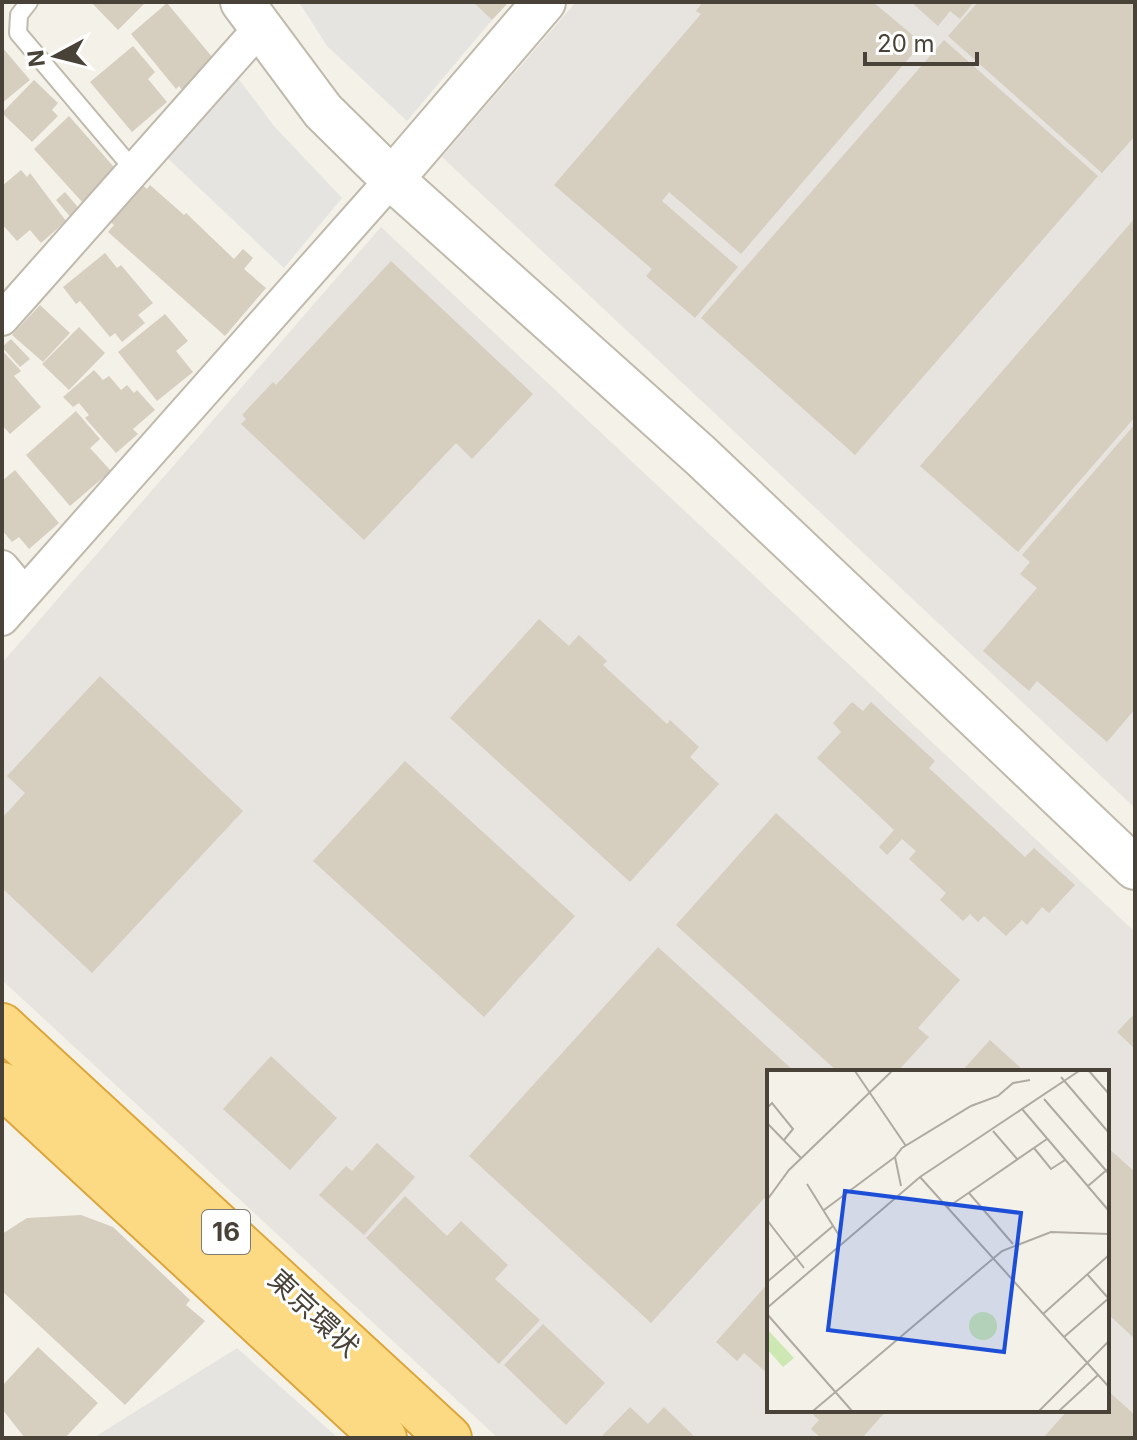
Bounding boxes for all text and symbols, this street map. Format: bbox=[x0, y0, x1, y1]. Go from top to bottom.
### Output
north arrow bbox=[16, 16, 96, 96]
scale bar bbox=[865, 16, 977, 66]
text: 20 m bbox=[877, 29, 935, 58]
text: N bbox=[22, 49, 50, 68]
inset map bbox=[767, 1070, 1109, 1412]
road number: 16 bbox=[202, 1210, 250, 1254]
street label: 東京環状 bbox=[261, 1262, 367, 1364]

